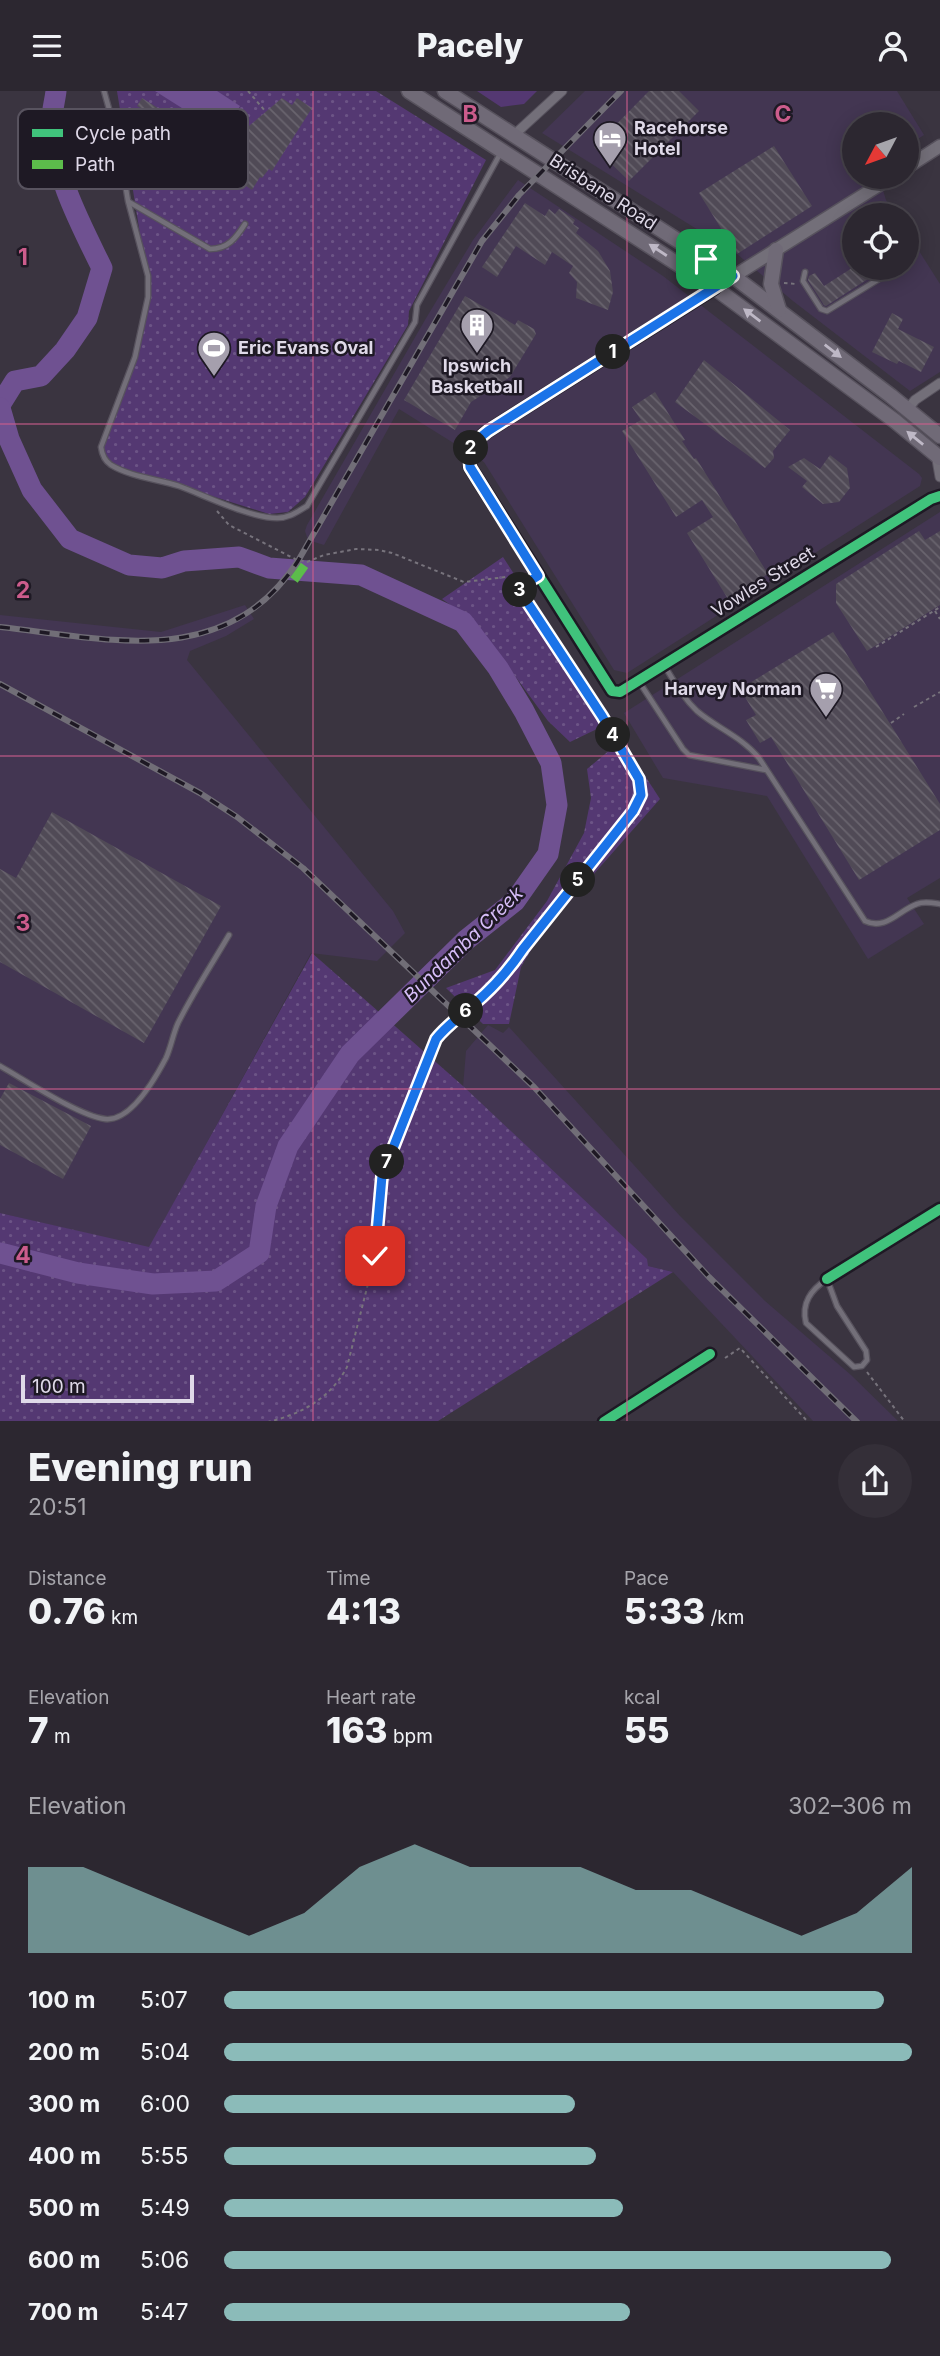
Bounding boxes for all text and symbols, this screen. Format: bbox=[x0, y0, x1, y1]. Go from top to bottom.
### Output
text: Pacely bbox=[417, 26, 523, 65]
icon: menu bbox=[28, 27, 66, 65]
icon: person bbox=[874, 27, 912, 65]
text: B bbox=[462, 100, 478, 128]
text: C bbox=[774, 100, 792, 128]
legend bbox=[18, 109, 248, 189]
north arrow bbox=[842, 112, 919, 189]
map controls bbox=[842, 112, 919, 280]
place label: Racehorse Hotel bbox=[634, 117, 728, 159]
hotel icon: Racehorse Hotel bbox=[591, 119, 629, 168]
text: Cycle path bbox=[75, 122, 171, 145]
street label: Brisbane Road bbox=[546, 149, 661, 234]
text: Path bbox=[75, 153, 115, 176]
button: locate bbox=[842, 203, 919, 280]
pin bbox=[676, 229, 736, 289]
icon: arrive bbox=[687, 240, 725, 278]
text: 1 bbox=[18, 243, 28, 271]
one-way arrow bbox=[649, 244, 668, 257]
building icon: Ipswich Basketball bbox=[458, 306, 496, 355]
one-way arrow bbox=[742, 308, 761, 322]
sports icon: Eric Evans Oval bbox=[195, 329, 233, 378]
pin: 1 bbox=[596, 335, 630, 369]
place label: Eric Evans Oval bbox=[238, 337, 374, 358]
text: 1 bbox=[608, 340, 617, 363]
one-way arrow bbox=[824, 344, 842, 359]
place label: Ipswich Basketball bbox=[431, 355, 523, 397]
one-way arrow bbox=[907, 430, 925, 445]
pin: 2 bbox=[454, 431, 489, 465]
text: 2 bbox=[465, 436, 476, 459]
street label: Vowles Street bbox=[708, 542, 818, 621]
pin: 3 bbox=[503, 573, 538, 607]
text: 2 bbox=[16, 576, 30, 604]
text: 3 bbox=[513, 578, 526, 601]
supermarket icon: Harvey Norman bbox=[807, 670, 845, 719]
place label: Harvey Norman bbox=[664, 678, 802, 699]
pin: 4 bbox=[596, 717, 630, 753]
text: 4 bbox=[606, 723, 619, 746]
pin: 5 bbox=[560, 863, 596, 897]
text: 5 bbox=[571, 868, 584, 891]
water label: Bundamba Creek bbox=[399, 881, 528, 1007]
text: 3 bbox=[16, 909, 30, 937]
pin: 6 bbox=[448, 993, 484, 1028]
text: 6 bbox=[459, 999, 472, 1022]
pin: 7 bbox=[370, 1145, 404, 1179]
text: 7 bbox=[381, 1150, 392, 1173]
pin bbox=[345, 1226, 405, 1286]
icon: check bbox=[356, 1237, 394, 1275]
text: 4 bbox=[15, 1241, 31, 1269]
scale bar bbox=[21, 1373, 194, 1404]
text: 100 m bbox=[32, 1375, 86, 1398]
text: Evening run bbox=[28, 1444, 253, 1490]
button: share bbox=[838, 1444, 912, 1518]
text: 20:51 bbox=[28, 1493, 87, 1521]
text: Distance bbox=[28, 1567, 106, 1590]
text: Time bbox=[326, 1567, 371, 1590]
text: Pace bbox=[624, 1567, 669, 1590]
text: 0.76 bbox=[28, 1590, 106, 1632]
text: 4:13 bbox=[326, 1590, 401, 1632]
text: 5:33 bbox=[624, 1590, 705, 1632]
text: km bbox=[106, 1606, 138, 1629]
text: /km bbox=[705, 1606, 744, 1629]
text: Elevation bbox=[28, 1686, 109, 1709]
text: Heart rate bbox=[326, 1686, 416, 1709]
text: kcal bbox=[624, 1686, 660, 1709]
text: 7 bbox=[28, 1709, 49, 1751]
text: 163 bbox=[326, 1709, 388, 1751]
text: 55 bbox=[624, 1709, 670, 1751]
text: m bbox=[49, 1725, 71, 1748]
text: bpm bbox=[388, 1725, 433, 1748]
text: Elevation bbox=[28, 1792, 127, 1820]
text: 302–306 m bbox=[788, 1792, 912, 1820]
text: 100 m bbox=[28, 1986, 95, 2014]
text: 5:07 bbox=[140, 1986, 188, 2014]
text: 200 m bbox=[28, 2038, 100, 2066]
text: 5:04 bbox=[140, 2038, 190, 2066]
text: 300 m bbox=[28, 2090, 100, 2118]
text: 6:00 bbox=[140, 2090, 190, 2118]
text: 400 m bbox=[28, 2142, 101, 2170]
text: 5:55 bbox=[140, 2142, 189, 2170]
text: 500 m bbox=[28, 2194, 100, 2222]
text: 5:49 bbox=[140, 2194, 190, 2222]
text: 600 m bbox=[28, 2246, 100, 2274]
text: 5:06 bbox=[140, 2246, 189, 2274]
text: 700 m bbox=[28, 2298, 98, 2326]
text: 5:47 bbox=[140, 2298, 188, 2326]

